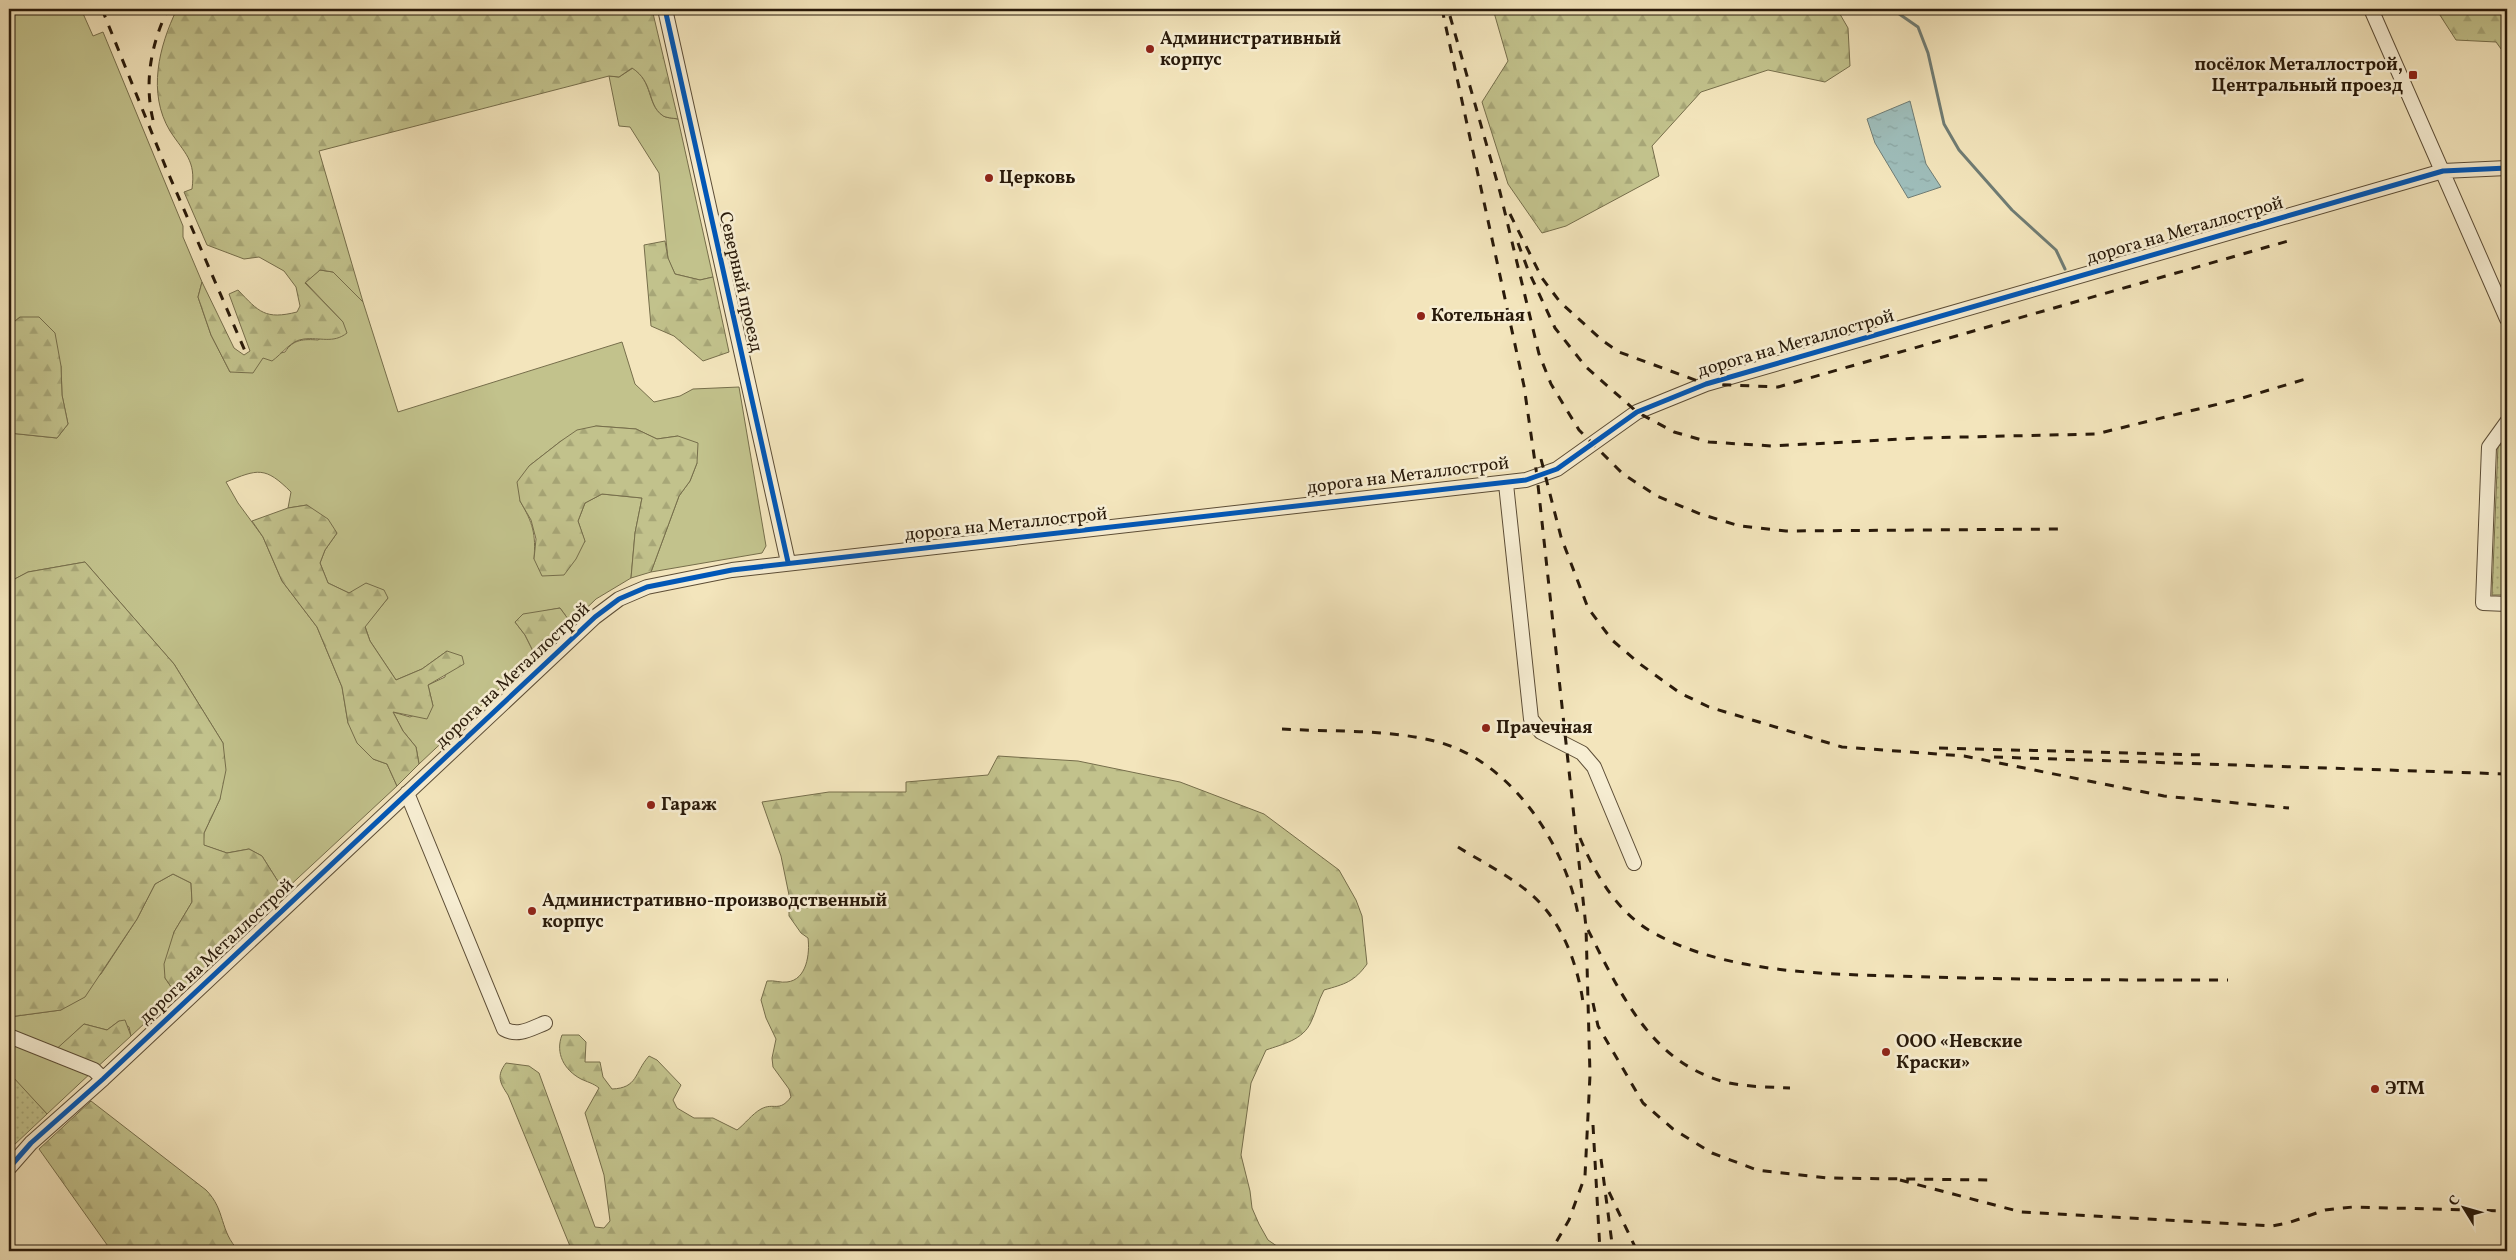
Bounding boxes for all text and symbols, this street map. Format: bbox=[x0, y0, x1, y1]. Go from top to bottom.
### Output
place label: Административный корпус bbox=[1160, 27, 1341, 73]
marker: Административный корпус bbox=[1144, 43, 1156, 55]
place label: посёлок Металлострой, Центральный проезд bbox=[2195, 53, 2403, 99]
marker: посёлок Металлострой, Центральный проезд bbox=[2407, 69, 2419, 81]
place label: Церковь bbox=[999, 166, 1076, 191]
marker: Церковь bbox=[983, 172, 995, 184]
street label: дорога на Металлострой bbox=[2084, 191, 2286, 271]
street label: Северный проезд bbox=[712, 209, 768, 355]
place label: Котельная bbox=[1431, 304, 1525, 329]
street label: дорога на Металлострой bbox=[1695, 304, 1897, 384]
marker: Котельная bbox=[1415, 310, 1427, 322]
street label: дорога на Металлострой bbox=[1305, 451, 1511, 501]
street label: дорога на Металлострой bbox=[903, 502, 1109, 548]
street label: дорога на Металлострой bbox=[430, 597, 596, 755]
place label: Прачечная bbox=[1496, 716, 1592, 741]
marker: Прачечная bbox=[1480, 722, 1492, 734]
place label: Гараж bbox=[661, 793, 717, 818]
marker: Гараж bbox=[645, 799, 657, 811]
street label: дорога на Металлострой bbox=[134, 873, 300, 1031]
place label: Административно-производственный корпус bbox=[542, 889, 887, 935]
marker: Административно-производственный корпус bbox=[526, 905, 538, 917]
place label: ООО «Невские Краски» bbox=[1896, 1030, 2022, 1076]
marker: ООО «Невские Краски» bbox=[1880, 1046, 1892, 1058]
place label: ЭТМ bbox=[2385, 1077, 2425, 1102]
marker: ЭТМ bbox=[2369, 1083, 2381, 1095]
north arrow bbox=[2438, 1182, 2488, 1232]
text: С bbox=[2445, 1192, 2465, 1210]

